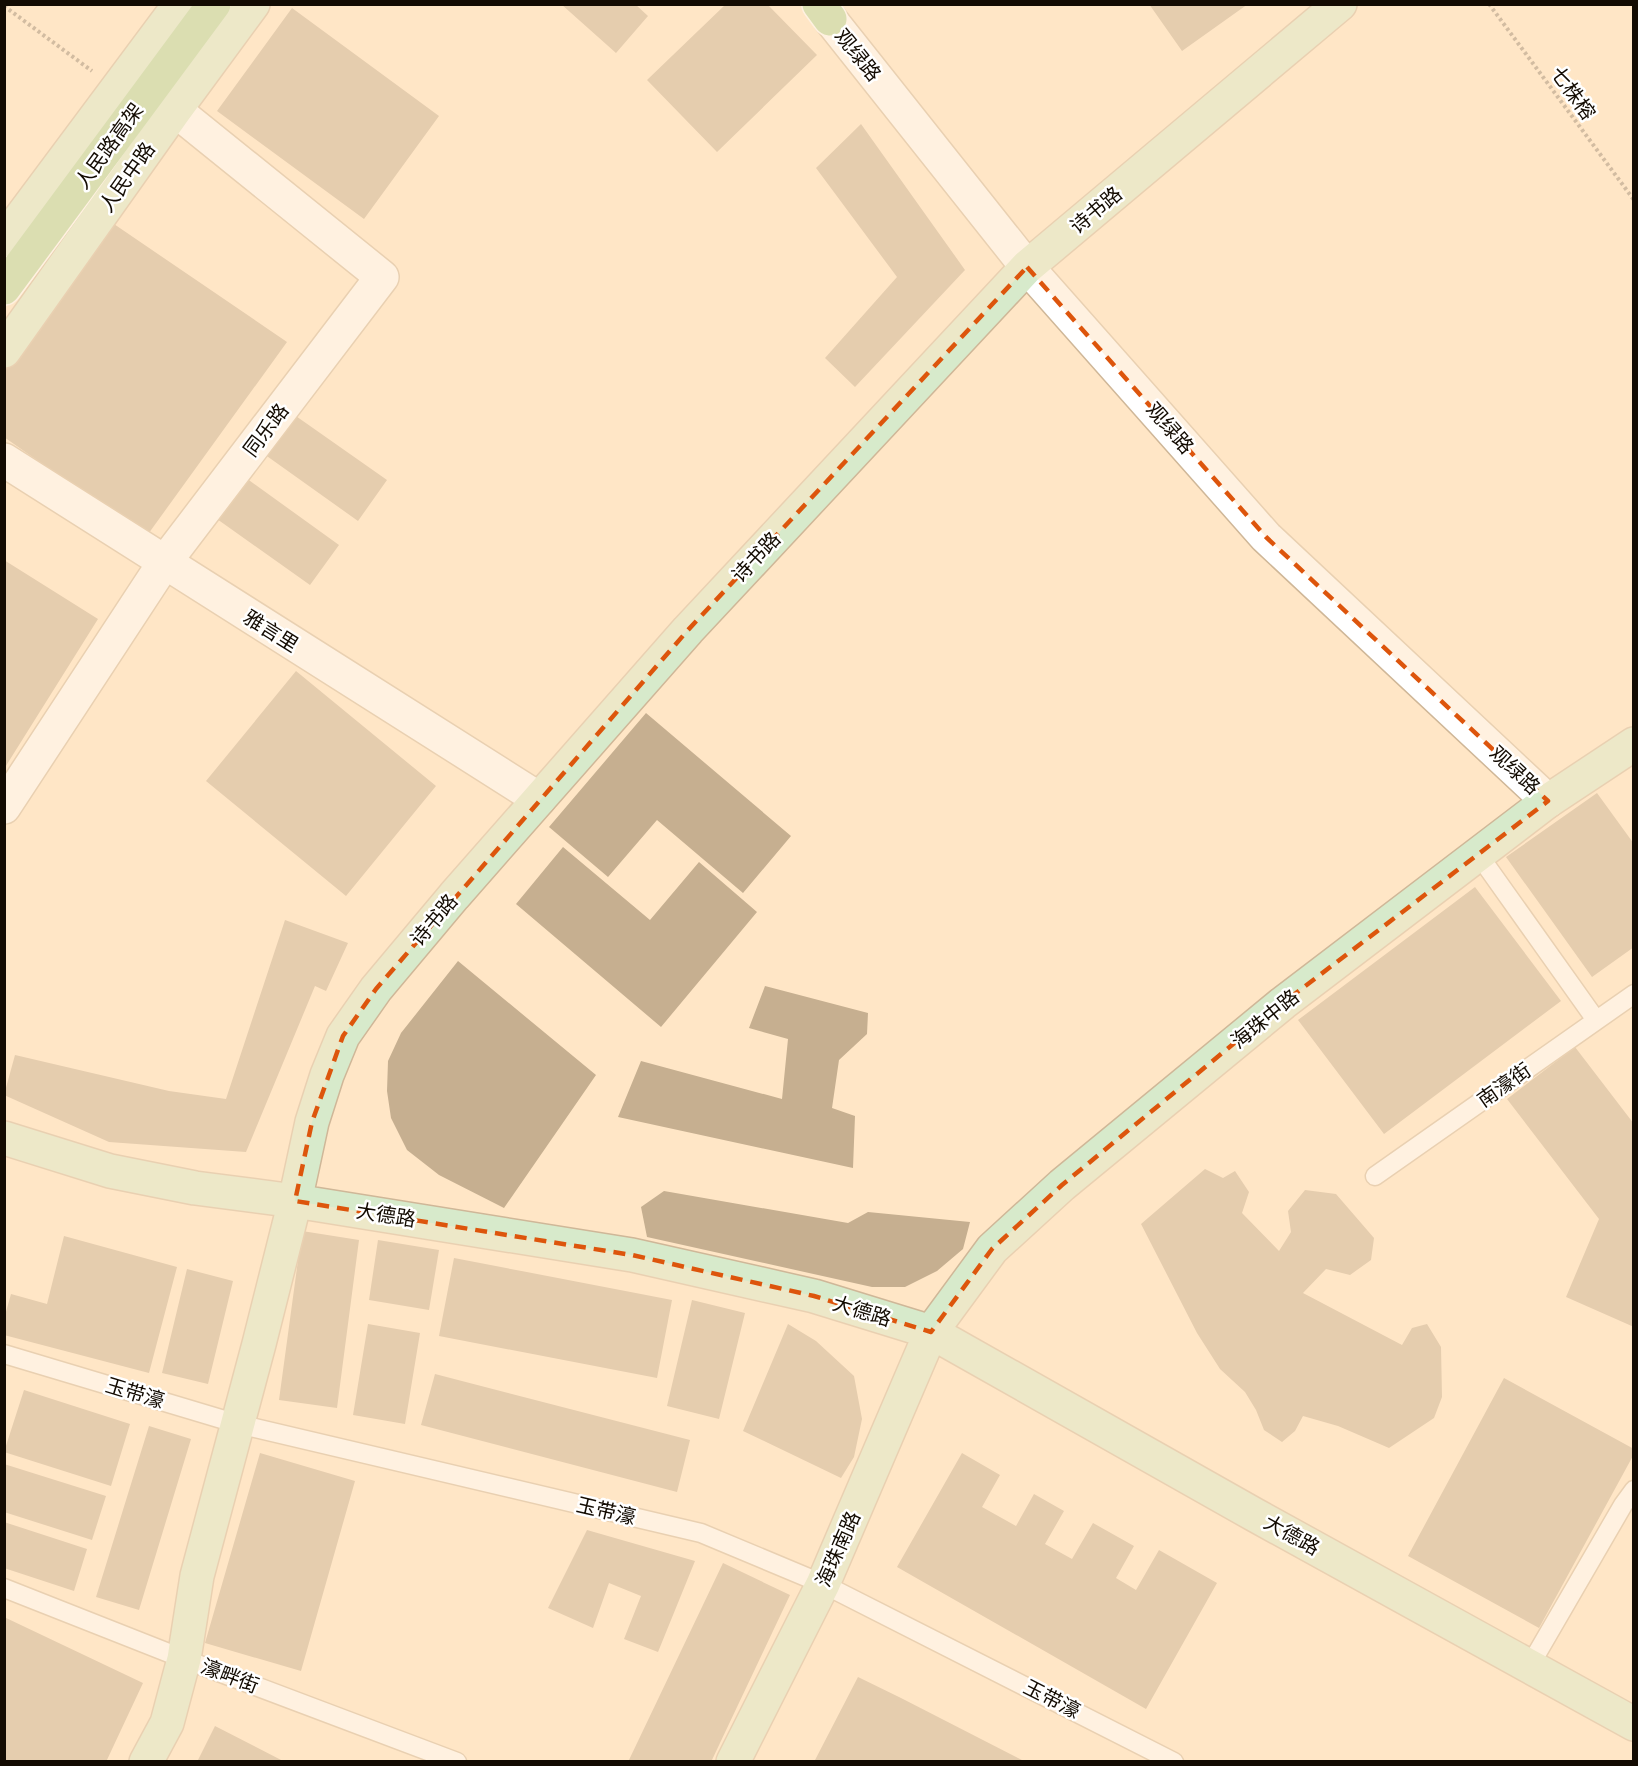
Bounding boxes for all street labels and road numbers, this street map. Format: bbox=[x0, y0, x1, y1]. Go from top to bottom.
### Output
street label: 观绿路 bbox=[831, 25, 885, 85]
street label: 七株榕 bbox=[1546, 62, 1600, 124]
street label: 人民路高架 bbox=[71, 99, 147, 193]
street label: 人民中路 bbox=[95, 138, 159, 216]
street label: 诗书路 bbox=[1066, 182, 1126, 238]
street label: 观绿路 bbox=[1142, 398, 1198, 458]
street label: 同乐路 bbox=[239, 399, 293, 461]
street label: 诗书路 bbox=[727, 528, 785, 586]
street label: 雅言里 bbox=[240, 606, 302, 656]
street label: 观绿路 bbox=[1486, 741, 1544, 799]
street label: 诗书路 bbox=[406, 890, 462, 950]
street label: 海珠中路 bbox=[1227, 985, 1303, 1053]
street label: 南濠街 bbox=[1473, 1059, 1535, 1111]
street label: 大德路 bbox=[355, 1199, 417, 1231]
street label: 大德路 bbox=[830, 1292, 894, 1330]
street label: 玉带濠 bbox=[103, 1374, 167, 1412]
street label: 玉带濠 bbox=[574, 1494, 638, 1528]
street label: 海珠南路 bbox=[812, 1508, 864, 1590]
street label: 大德路 bbox=[1260, 1511, 1324, 1559]
street label: 濠畔街 bbox=[198, 1655, 262, 1697]
street label: 玉带濠 bbox=[1020, 1676, 1084, 1722]

